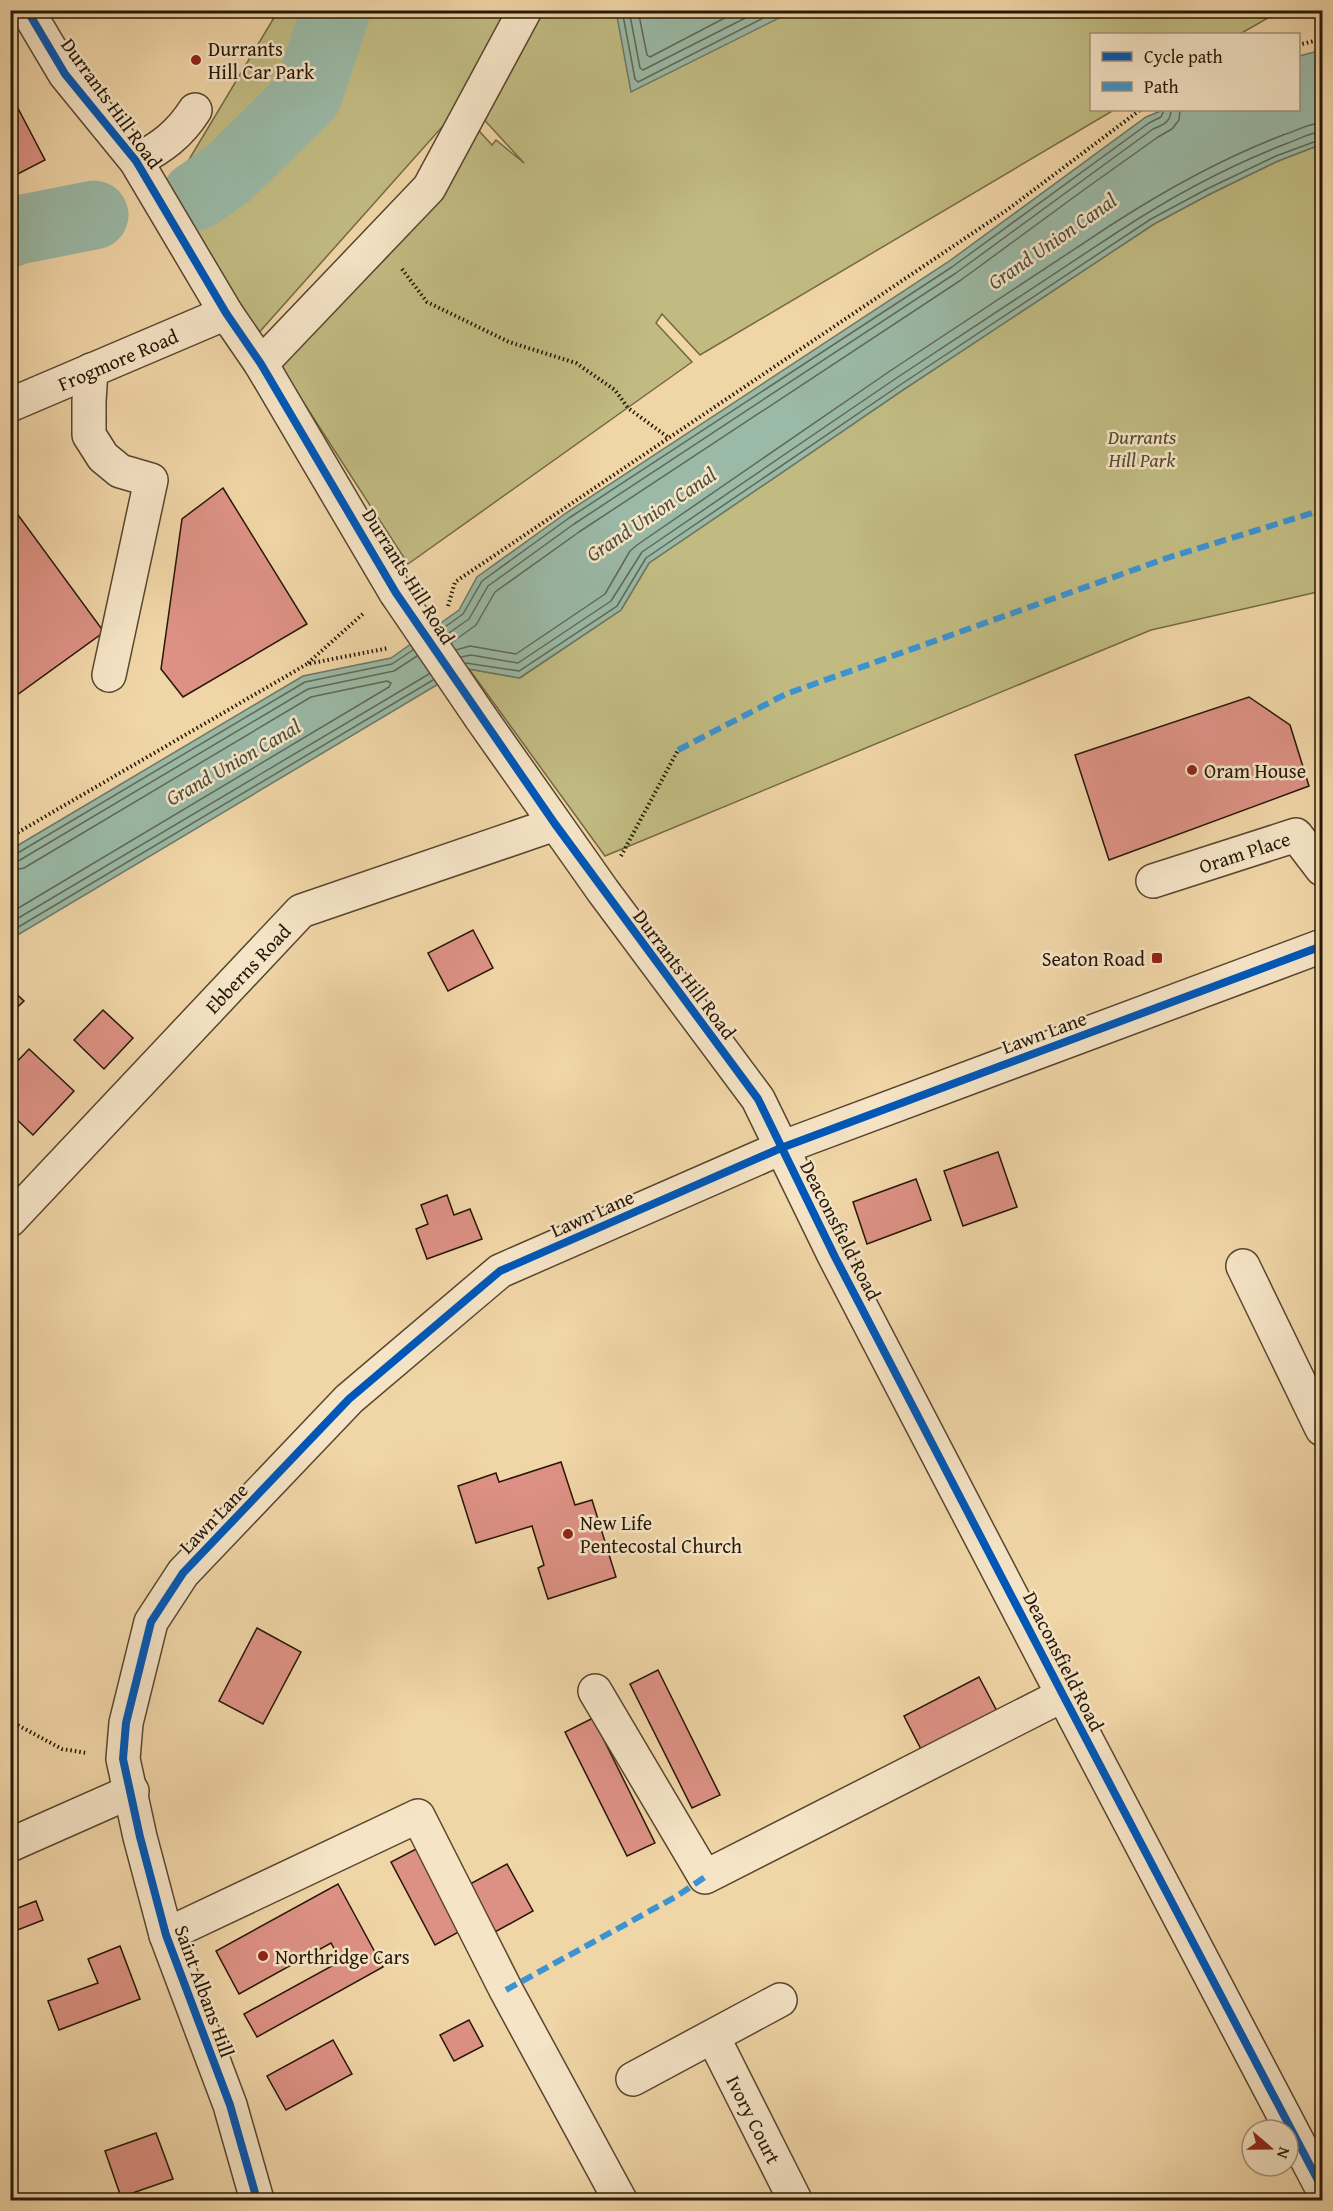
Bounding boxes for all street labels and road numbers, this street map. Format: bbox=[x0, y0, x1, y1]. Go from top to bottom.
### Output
street label: Durrants Hill Road bbox=[55, 31, 170, 175]
street label: Frogmore Road bbox=[53, 321, 183, 398]
street label: Durrants Hill Road bbox=[355, 502, 463, 650]
street label: Oram Place bbox=[1195, 823, 1294, 880]
street label: Durrants Hill Road bbox=[627, 903, 744, 1045]
street label: Ebberns Road bbox=[198, 916, 297, 1020]
street label: Lawn Lane bbox=[997, 1003, 1091, 1061]
street label: Deaconsfield Road bbox=[793, 1155, 889, 1305]
street label: Lawn Lane bbox=[546, 1182, 638, 1244]
street label: Lawn Lane bbox=[172, 1476, 254, 1560]
street label: Deaconsfield Road bbox=[1016, 1586, 1112, 1736]
street label: Saint Albans Hill bbox=[168, 1921, 242, 2062]
street label: Ivory Court bbox=[720, 2070, 789, 2168]

